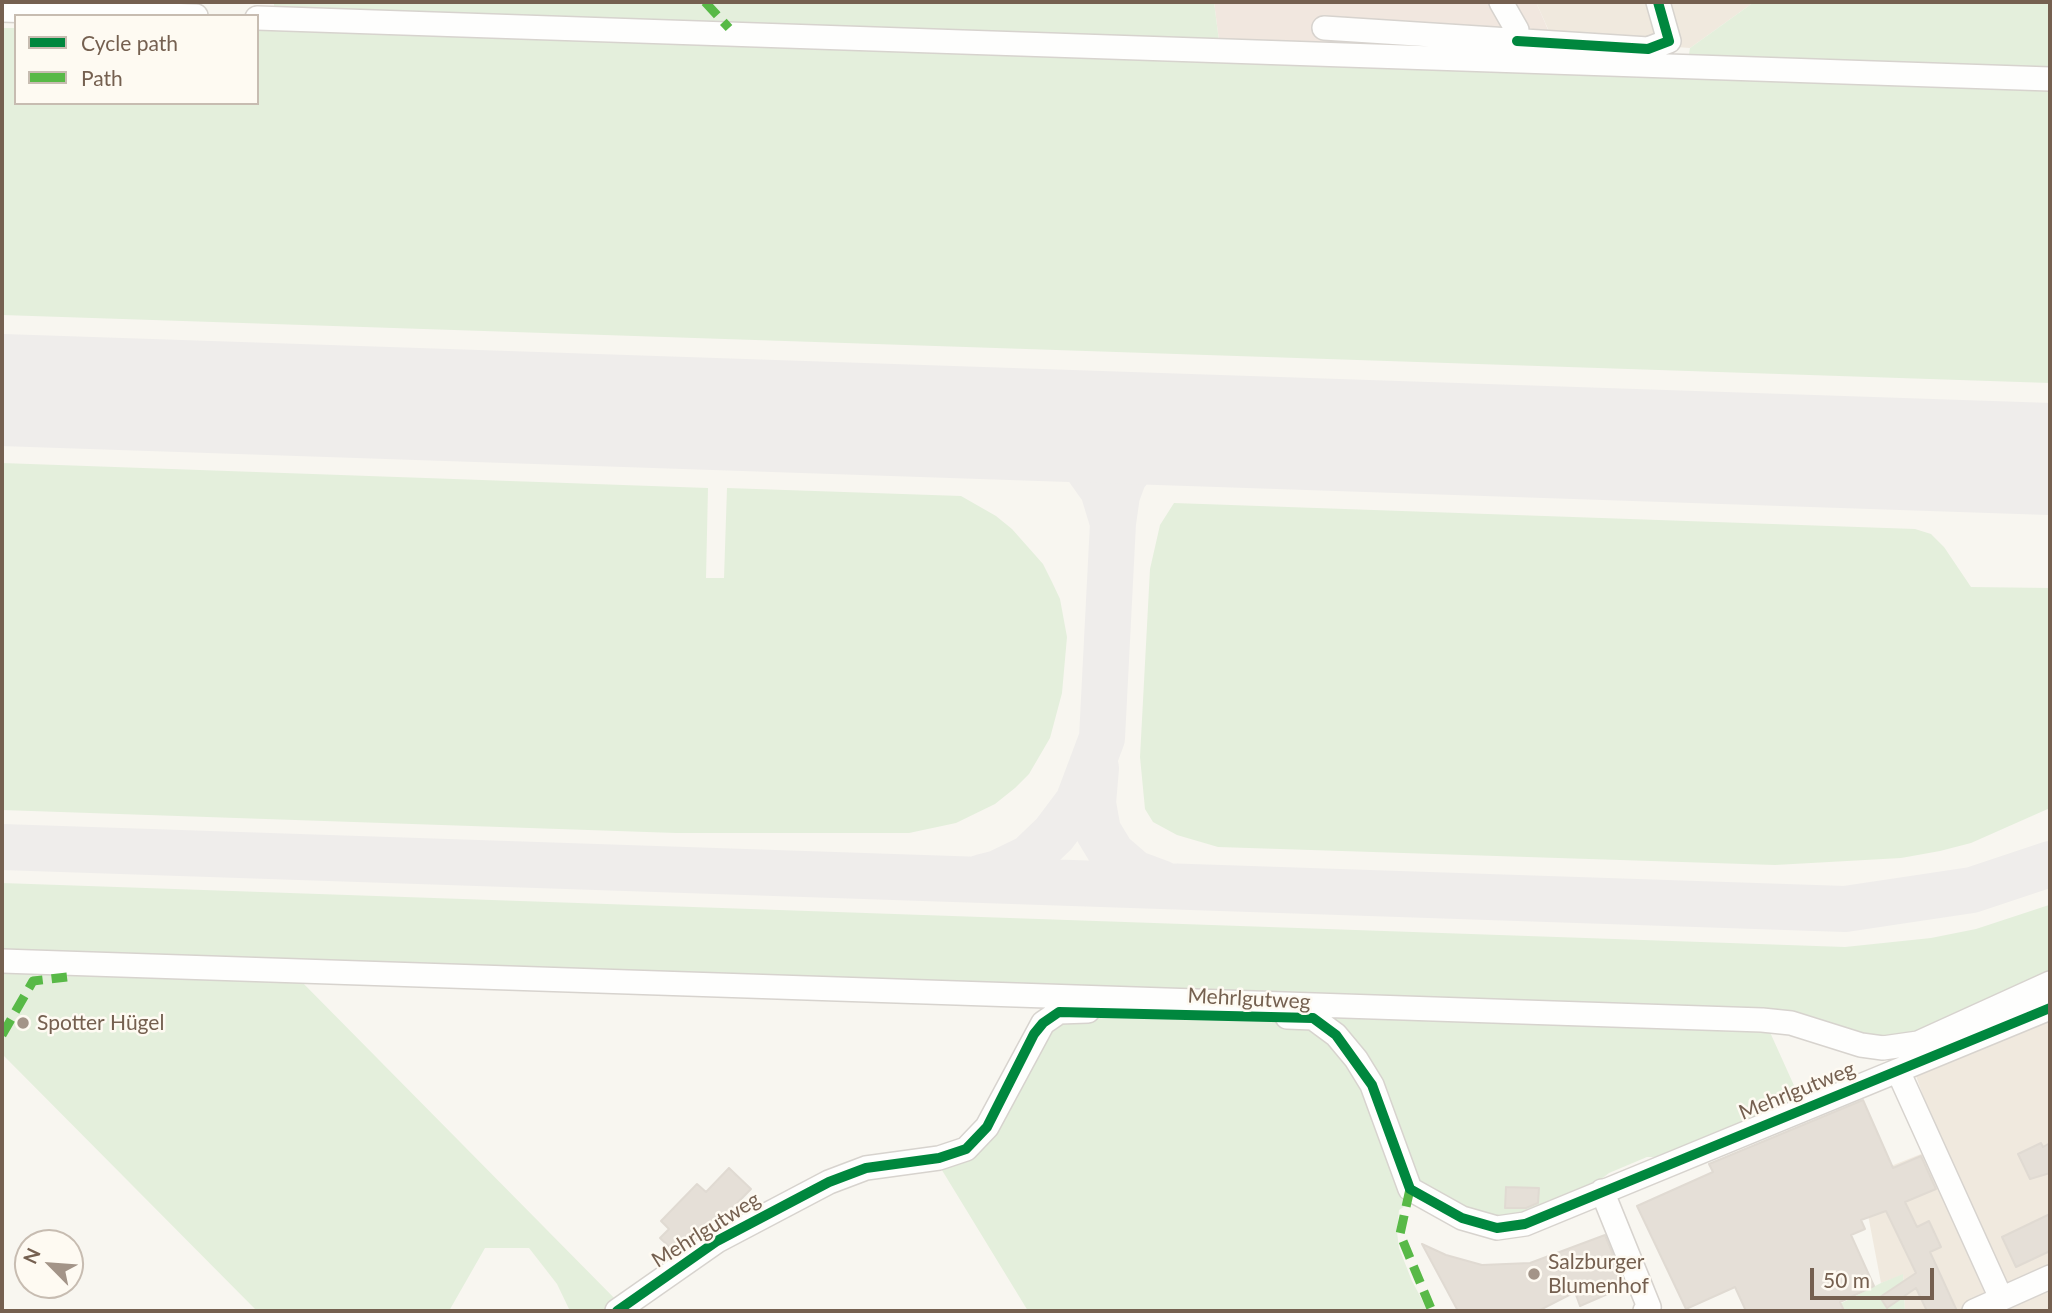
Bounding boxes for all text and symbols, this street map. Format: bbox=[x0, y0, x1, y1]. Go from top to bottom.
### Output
legend bbox=[14, 14, 259, 105]
text: Cycle path bbox=[81, 30, 178, 55]
text: Path bbox=[81, 65, 123, 90]
street label: Mehrlgutweg bbox=[1187, 983, 1311, 1015]
place label: Spotter Hügel bbox=[37, 1010, 164, 1036]
marker: Spotter Hügel bbox=[15, 1015, 31, 1031]
street label: Mehrlgutweg bbox=[1735, 1056, 1859, 1126]
street label: Mehrlgutweg bbox=[647, 1187, 765, 1273]
north arrow bbox=[14, 1229, 84, 1299]
text: N bbox=[18, 1244, 45, 1267]
place label: Salzburger Blumenhof bbox=[1548, 1249, 1649, 1299]
scale bar bbox=[1814, 1254, 1938, 1298]
marker: Salzburger Blumenhof bbox=[1526, 1266, 1542, 1282]
text: 50 m bbox=[1823, 1267, 1870, 1292]

